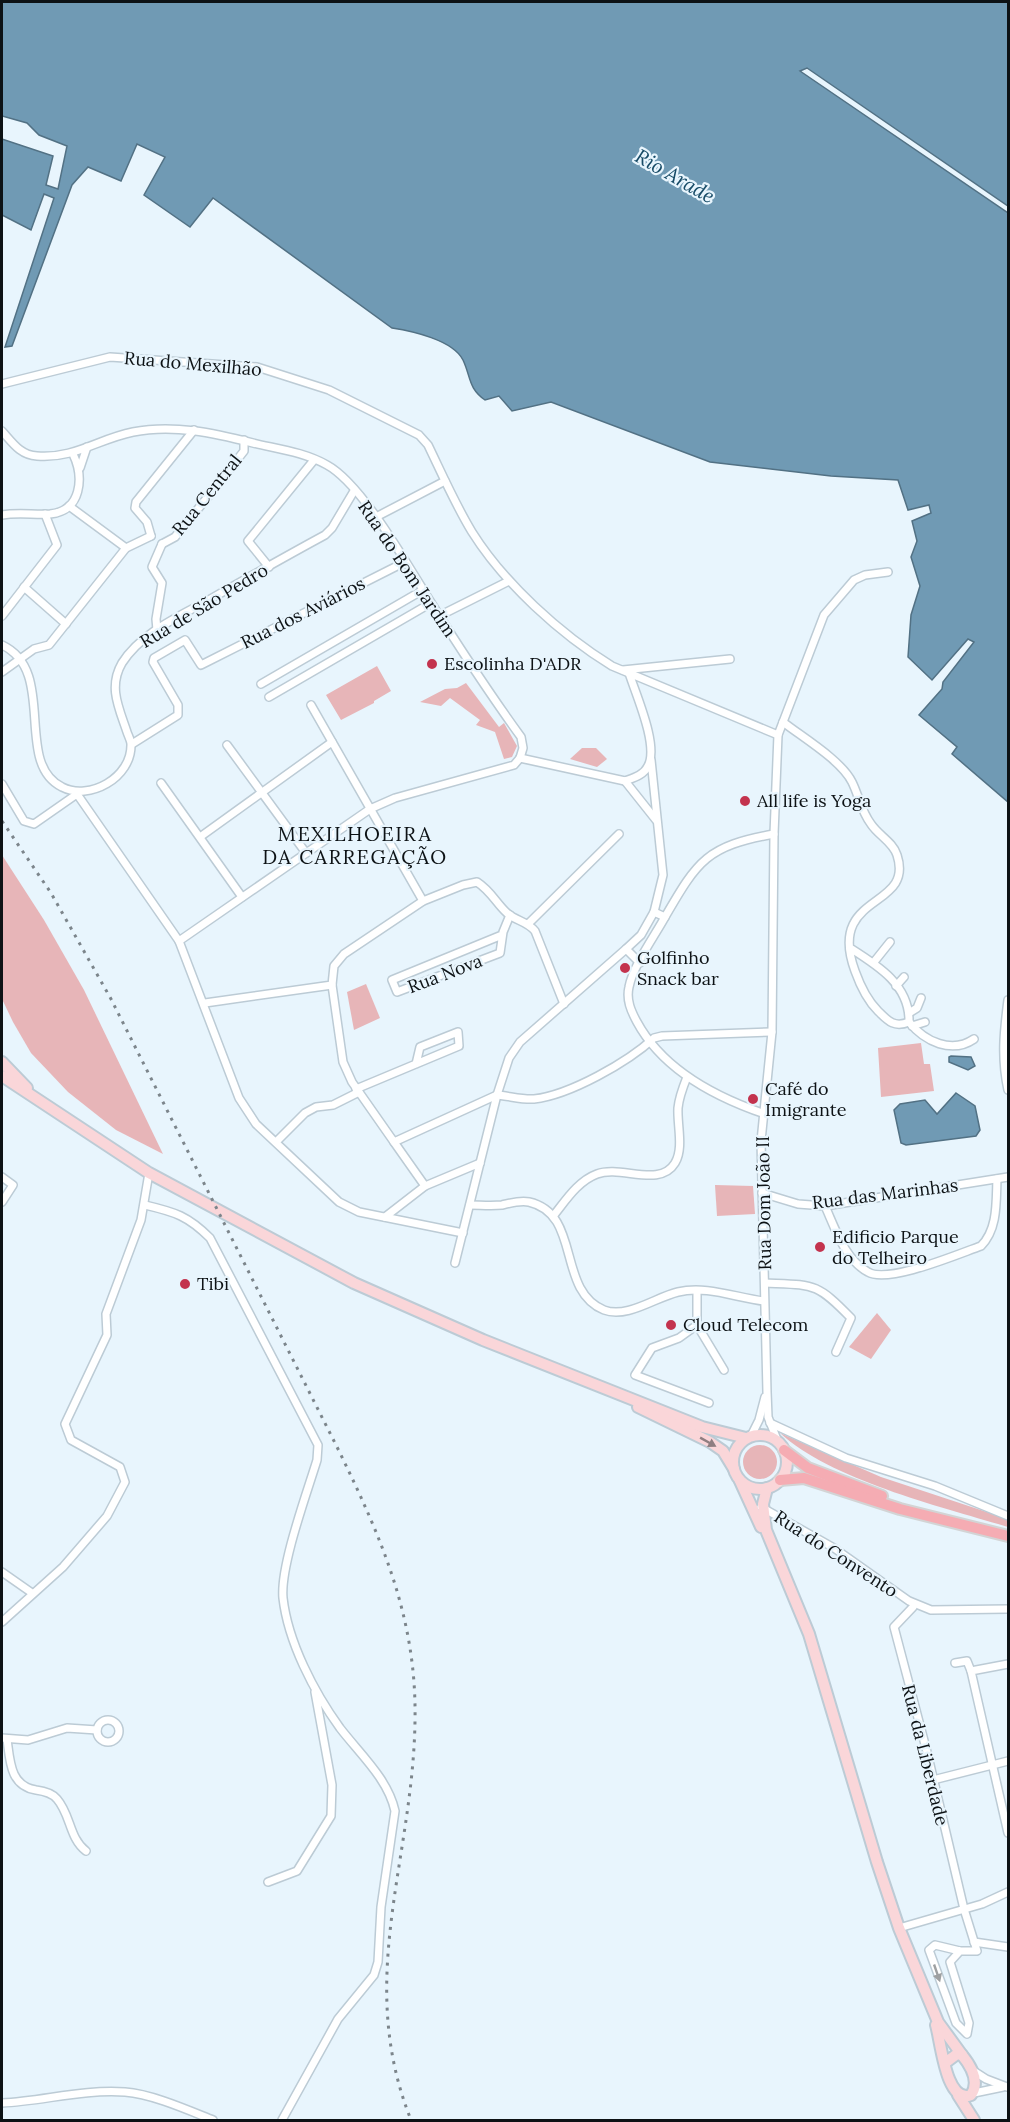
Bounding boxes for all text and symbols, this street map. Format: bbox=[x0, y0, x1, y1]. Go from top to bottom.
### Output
water label: Rio Arade bbox=[631, 143, 719, 208]
street label: Rua do Mexilhão bbox=[123, 346, 263, 381]
street label: Rua Central bbox=[167, 449, 246, 540]
street label: Rua do Bom Jardim bbox=[353, 496, 462, 641]
street label: Rua de São Pedro bbox=[135, 558, 272, 653]
street label: Rua dos Aviários bbox=[237, 571, 369, 654]
place label: Escolinha D'ADR bbox=[444, 652, 582, 675]
marker: Escolinha D'ADR bbox=[425, 657, 439, 671]
place label: All life is Yoga bbox=[756, 789, 871, 812]
marker: All life is Yoga bbox=[738, 794, 752, 808]
district label: MEXILHOEIRA DA CARREGAÇÃO bbox=[262, 821, 448, 869]
place label: Golfinho Snack bar bbox=[637, 946, 719, 990]
street label: Rua Nova bbox=[404, 949, 485, 998]
marker: Golfinho Snack bar bbox=[618, 961, 632, 975]
place label: Café do Imigrante bbox=[765, 1077, 847, 1121]
marker: Café do Imigrante bbox=[746, 1092, 760, 1106]
street label: Rua Dom João II bbox=[751, 1136, 776, 1271]
street label: Rua das Marinhas bbox=[810, 1173, 959, 1214]
place label: Edificio Parque do Telheiro bbox=[832, 1225, 959, 1269]
marker: Edificio Parque do Telheiro bbox=[813, 1240, 827, 1254]
place label: Tibi bbox=[197, 1272, 229, 1295]
marker: Tibi bbox=[178, 1277, 192, 1291]
place label: Cloud Telecom bbox=[683, 1313, 808, 1336]
marker: Cloud Telecom bbox=[664, 1318, 678, 1332]
one-way arrow bbox=[700, 1437, 716, 1448]
street label: Rua do Convento bbox=[770, 1505, 902, 1602]
street label: Rua da Liberdade bbox=[897, 1682, 954, 1828]
one-way arrow bbox=[933, 1964, 943, 1982]

